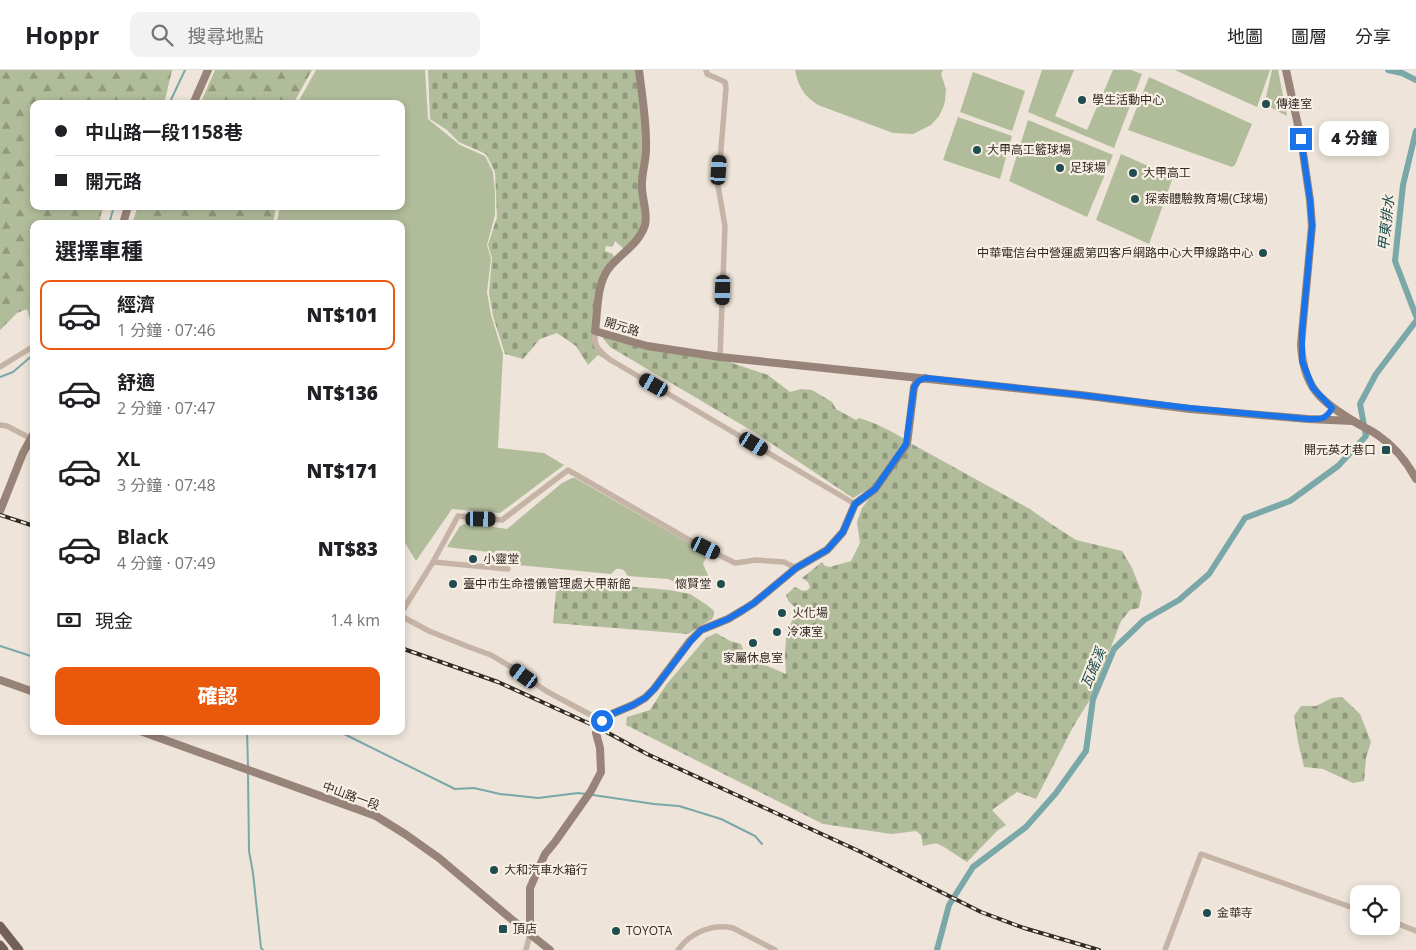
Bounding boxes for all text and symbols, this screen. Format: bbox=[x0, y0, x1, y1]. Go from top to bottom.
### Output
search box bbox=[130, 12, 480, 57]
text: Hoppr bbox=[25, 18, 100, 51]
icon: search bbox=[148, 21, 176, 49]
text: 搜尋地點 bbox=[188, 23, 264, 49]
text: 地圖 bbox=[1227, 24, 1263, 48]
text: 圖層 bbox=[1291, 24, 1327, 48]
text: 分享 bbox=[1355, 24, 1391, 48]
place label: 學生活動中心 bbox=[1092, 91, 1164, 108]
marker: 學生活動中心 bbox=[1076, 94, 1088, 106]
place label: 傳達室 bbox=[1276, 95, 1312, 112]
marker: 傳達室 bbox=[1260, 98, 1272, 110]
text: 中山路一段1158巷 bbox=[85, 119, 242, 145]
callout: 4 分鐘 bbox=[1318, 122, 1388, 156]
text: 4 分鐘 bbox=[1331, 127, 1377, 149]
route end bbox=[1290, 128, 1312, 150]
place label: 大甲高工籃球場 bbox=[987, 141, 1071, 158]
marker: 大甲高工籃球場 bbox=[971, 144, 983, 156]
car bbox=[710, 155, 727, 185]
place label: 足球場 bbox=[1070, 159, 1106, 176]
marker: 足球場 bbox=[1054, 162, 1066, 174]
place label: 大甲高工 bbox=[1143, 164, 1191, 181]
marker: 大甲高工 bbox=[1127, 167, 1139, 179]
text: 開元路 bbox=[85, 168, 142, 194]
place label: 探索體驗教育場(C球場) bbox=[1145, 190, 1268, 207]
marker: 探索體驗教育場(C球場) bbox=[1129, 193, 1141, 205]
water label: 甲東排水 bbox=[1373, 193, 1398, 252]
text: 選擇車種 bbox=[55, 235, 143, 265]
place label: 中華電信台中營運處第四客戶網路中心大甲線路中心 bbox=[977, 244, 1253, 261]
marker: 中華電信台中營運處第四客戶網路中心大甲線路中心 bbox=[1257, 247, 1269, 259]
car bbox=[714, 275, 731, 305]
text: 經濟 bbox=[117, 291, 155, 317]
icon: car bbox=[57, 293, 102, 338]
text: NT$101 bbox=[307, 302, 378, 328]
street label: 開元路 bbox=[602, 313, 642, 340]
text: 1 分鐘 · 07:46 bbox=[117, 319, 216, 341]
text: 舒適 bbox=[117, 369, 155, 395]
icon: car bbox=[57, 371, 102, 416]
car bbox=[637, 371, 670, 399]
text: NT$136 bbox=[307, 380, 378, 406]
text: 2 分鐘 · 07:47 bbox=[117, 397, 216, 419]
car bbox=[737, 430, 770, 458]
place label: 開元英才巷口 bbox=[1304, 441, 1376, 458]
marker: 開元英才巷口 bbox=[1380, 444, 1392, 456]
text: XL bbox=[117, 446, 140, 472]
icon: car bbox=[57, 449, 102, 494]
text: NT$171 bbox=[307, 458, 378, 484]
text: 3 分鐘 · 07:48 bbox=[117, 474, 216, 496]
car bbox=[465, 511, 496, 527]
text: Black bbox=[117, 524, 169, 550]
icon: car bbox=[57, 527, 102, 572]
car bbox=[689, 535, 722, 561]
text: NT$83 bbox=[318, 536, 378, 562]
place label: 小靈堂 bbox=[483, 550, 519, 567]
text: 4 分鐘 · 07:49 bbox=[117, 552, 216, 574]
marker: 小靈堂 bbox=[467, 553, 479, 565]
place label: 臺中市生命禮儀管理處大甲新館 bbox=[463, 575, 631, 592]
place label: 懷賢堂 bbox=[675, 575, 711, 592]
marker: 臺中市生命禮儀管理處大甲新館 bbox=[447, 578, 459, 590]
marker: 懷賢堂 bbox=[715, 578, 727, 590]
place label: 火化場 bbox=[792, 604, 828, 621]
icon: cash bbox=[55, 606, 83, 634]
marker: 火化場 bbox=[776, 607, 788, 619]
text: 現金 bbox=[95, 608, 133, 634]
text: 1.4 km bbox=[330, 609, 380, 631]
place label: 冷凍室 bbox=[787, 623, 823, 640]
marker: 冷凍室 bbox=[771, 626, 783, 638]
marker: 家屬休息室 bbox=[747, 637, 759, 649]
water label: 瓦磘溪 bbox=[1076, 643, 1110, 691]
place label: 家屬休息室 bbox=[723, 649, 783, 666]
car bbox=[507, 661, 540, 691]
button: 確認 bbox=[55, 667, 380, 725]
route start bbox=[591, 710, 613, 732]
street label: 中山路一段 bbox=[320, 777, 382, 814]
place label: 大和汽車水箱行 bbox=[504, 861, 588, 878]
marker: 大和汽車水箱行 bbox=[488, 864, 500, 876]
map controls bbox=[1350, 885, 1400, 935]
button: locate bbox=[1350, 885, 1400, 935]
place label: 金華寺 bbox=[1217, 904, 1253, 921]
marker: 金華寺 bbox=[1201, 907, 1213, 919]
place label: 頂店 bbox=[513, 920, 537, 937]
place label: TOYOTA bbox=[626, 922, 673, 939]
marker: 頂店 bbox=[497, 923, 509, 935]
marker: TOYOTA bbox=[610, 925, 622, 937]

